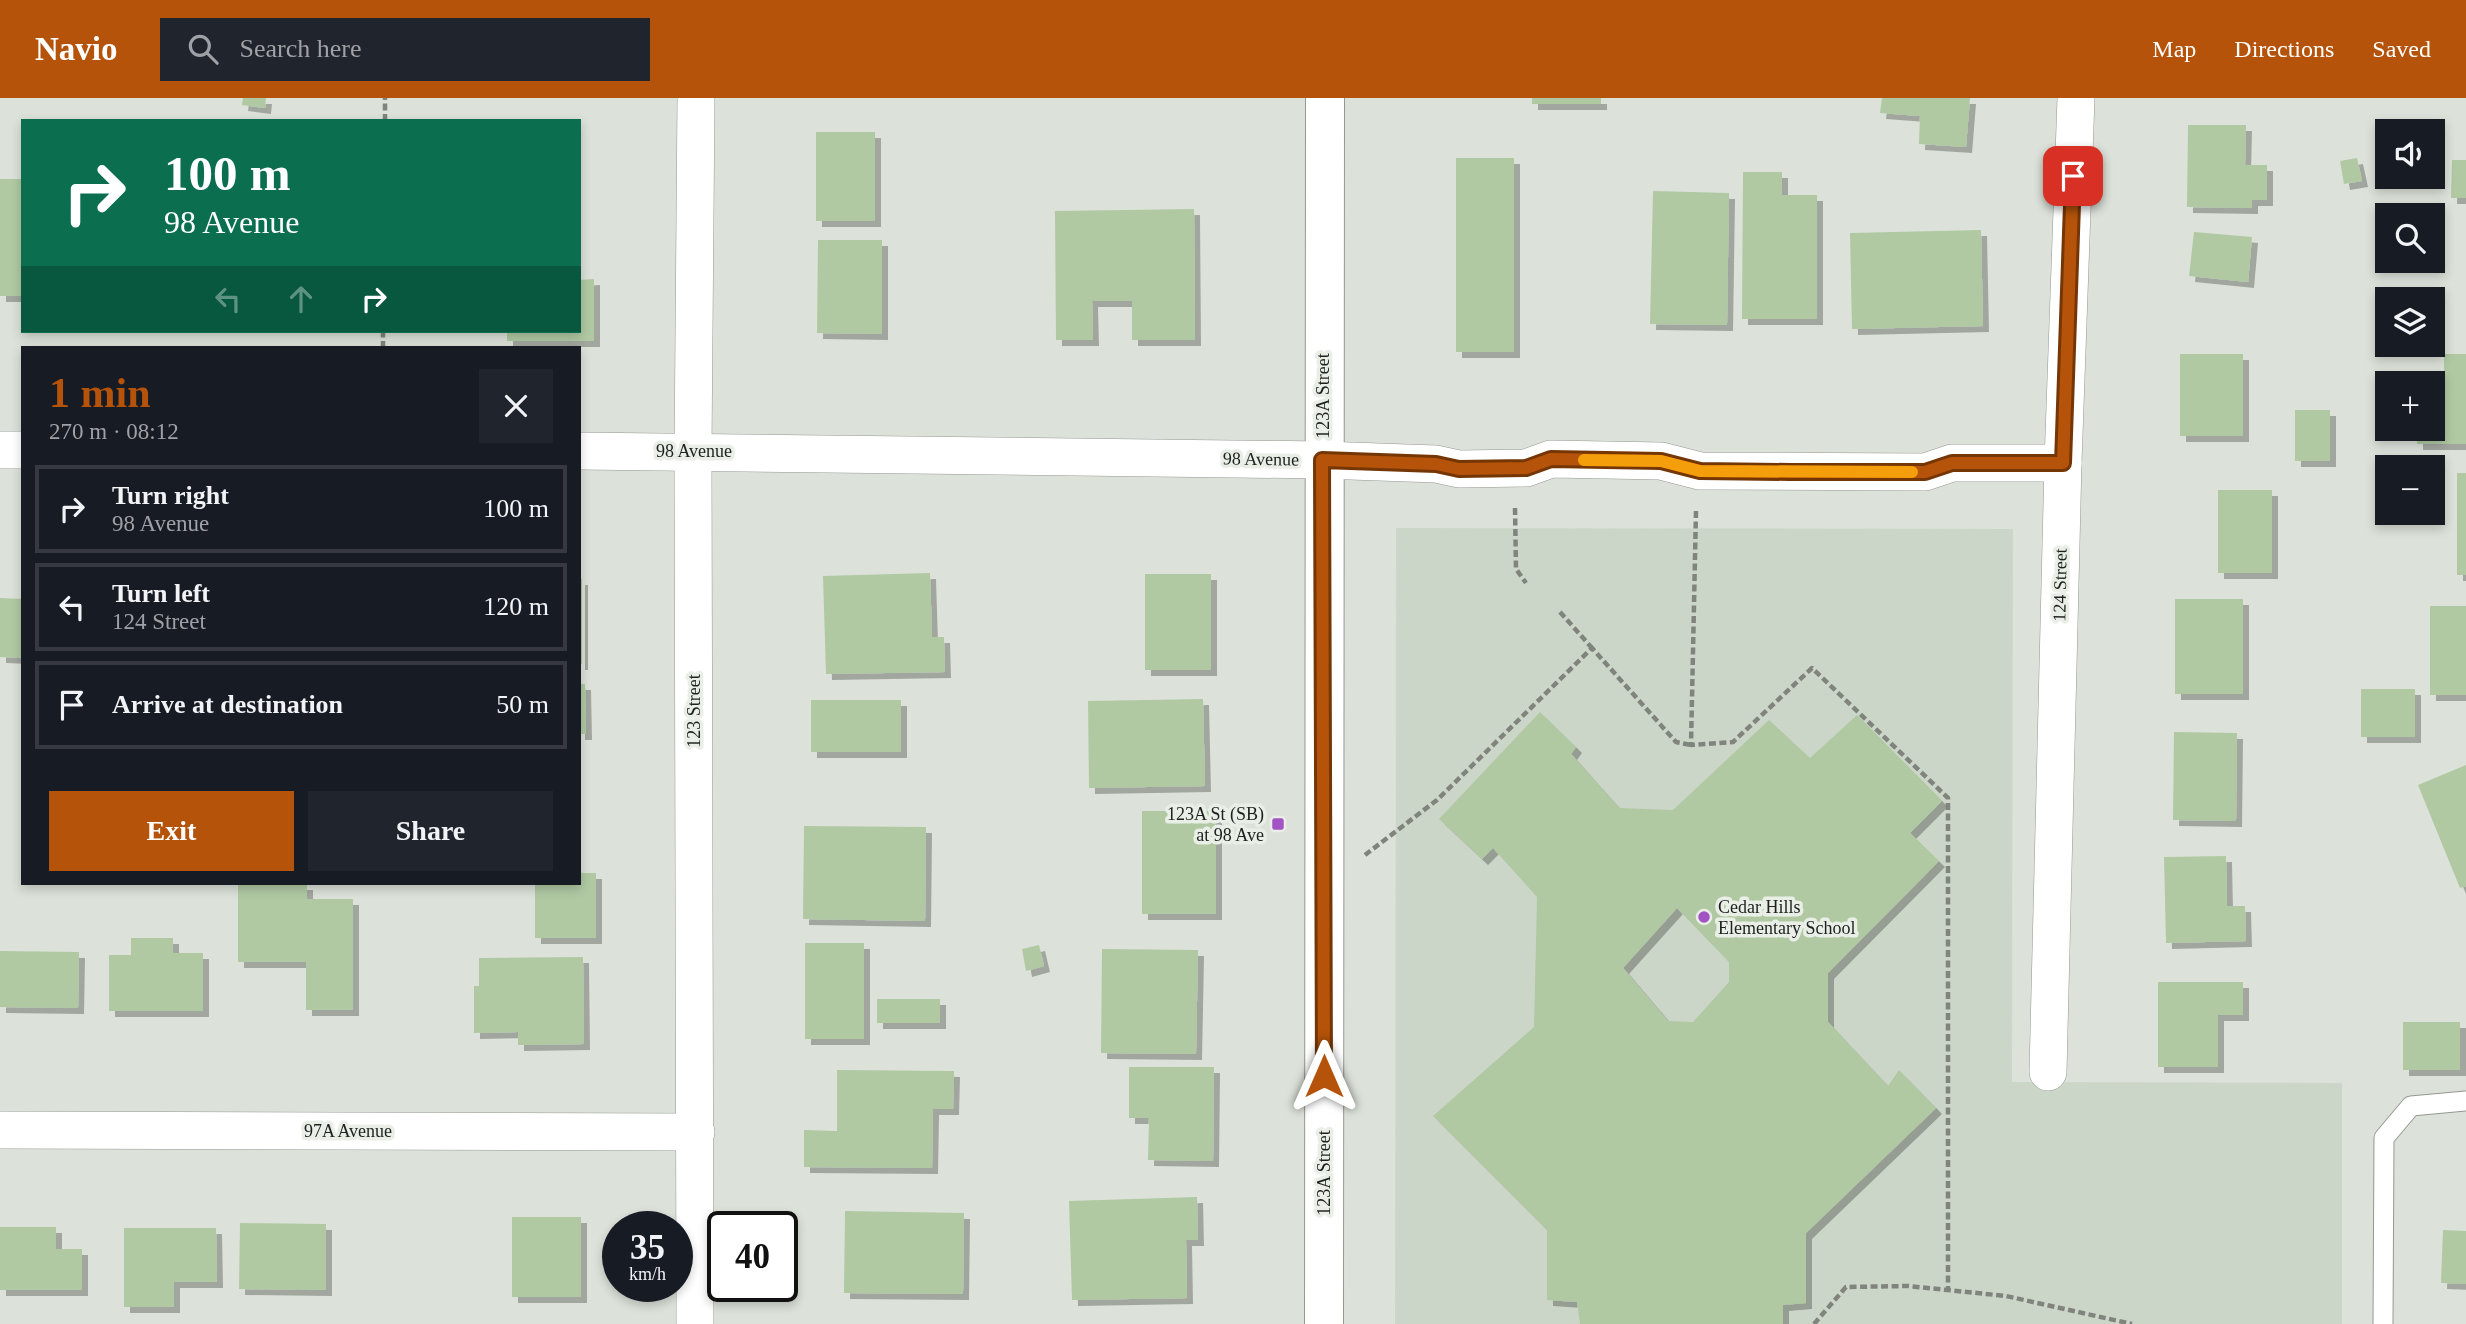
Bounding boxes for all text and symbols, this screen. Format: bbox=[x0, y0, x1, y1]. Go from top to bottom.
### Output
search box bbox=[160, 18, 650, 81]
icon: search bbox=[184, 30, 222, 68]
text: Navio bbox=[35, 31, 118, 67]
text: Search here bbox=[240, 34, 361, 63]
text: Map bbox=[2152, 36, 2196, 62]
text: Directions bbox=[2234, 36, 2334, 62]
text: Saved bbox=[2372, 36, 2431, 62]
map controls bbox=[2375, 119, 2445, 525]
button: sound bbox=[2375, 119, 2445, 189]
text: 100 m bbox=[164, 146, 291, 201]
pin bbox=[2043, 146, 2103, 206]
icon: right bbox=[49, 147, 140, 238]
icon: arrive bbox=[2054, 157, 2092, 195]
button: search bbox=[2375, 203, 2445, 273]
text: 98 Avenue bbox=[164, 204, 299, 240]
icon: left bbox=[209, 280, 247, 318]
icon: ahead bbox=[282, 280, 320, 318]
icon: right bbox=[355, 280, 393, 318]
button: layers bbox=[2375, 287, 2445, 357]
street label: 123A Street bbox=[1313, 353, 1333, 439]
button: close bbox=[479, 369, 553, 443]
text: 1 min bbox=[49, 370, 151, 416]
button: + bbox=[2375, 371, 2445, 441]
text: 270 m · 08:12 bbox=[49, 419, 179, 444]
street label: 98 Avenue bbox=[656, 441, 732, 461]
street label: 98 Avenue bbox=[1223, 448, 1299, 470]
button: − bbox=[2375, 455, 2445, 525]
text: Turn right bbox=[112, 481, 229, 510]
icon: right bbox=[53, 490, 91, 528]
text: 100 m bbox=[483, 494, 549, 523]
text: 98 Avenue bbox=[112, 511, 209, 536]
street label: 124 Street bbox=[2049, 548, 2071, 622]
text: Turn left bbox=[112, 579, 210, 608]
icon: left bbox=[53, 588, 91, 626]
text: 120 m bbox=[483, 592, 549, 621]
text: 124 Street bbox=[112, 609, 206, 634]
street label: 123 Street bbox=[684, 674, 704, 748]
icon: arrive bbox=[53, 686, 91, 724]
text: Arrive at destination bbox=[112, 690, 343, 719]
text: 50 m bbox=[496, 690, 549, 719]
button: Exit bbox=[49, 791, 294, 871]
button: Share bbox=[308, 791, 553, 871]
place label: 123A St (SB) at 98 Ave bbox=[1167, 804, 1264, 845]
marker: 123A St (SB) at 98 Ave bbox=[1270, 816, 1286, 832]
place label: Cedar Hills Elementary School bbox=[1718, 897, 1855, 938]
marker: Cedar Hills Elementary School bbox=[1696, 909, 1712, 925]
position arrow bbox=[1287, 1039, 1361, 1113]
street label: 97A Avenue bbox=[304, 1121, 392, 1141]
street label: 123A Street bbox=[1314, 1130, 1334, 1216]
speed limit sign: 40 bbox=[707, 1211, 798, 1302]
text: 35 bbox=[630, 1228, 665, 1267]
text: km/h bbox=[629, 1264, 666, 1284]

